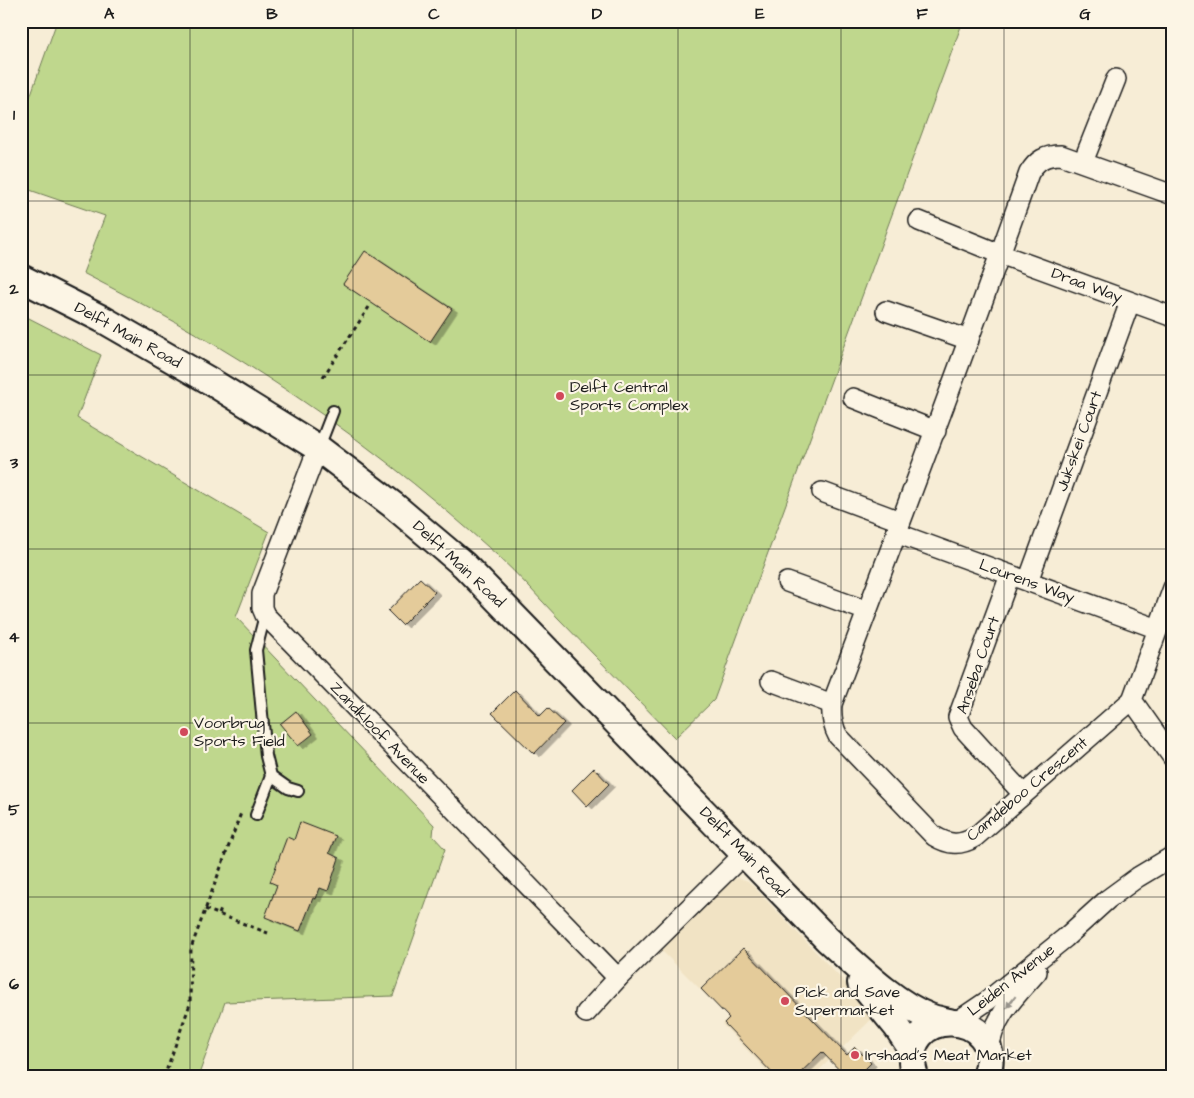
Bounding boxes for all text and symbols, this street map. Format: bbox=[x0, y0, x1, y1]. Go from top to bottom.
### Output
text: A bbox=[104, 3, 115, 25]
text: B bbox=[266, 3, 278, 25]
text: C bbox=[428, 3, 440, 25]
text: D bbox=[592, 3, 603, 25]
text: E bbox=[755, 3, 765, 25]
text: F bbox=[916, 3, 928, 25]
text: G bbox=[1079, 3, 1091, 25]
text: 1 bbox=[13, 104, 16, 126]
street label: Draa Way bbox=[1048, 262, 1126, 309]
text: 2 bbox=[8, 278, 19, 300]
street label: Delft Main Road bbox=[71, 297, 185, 373]
place label: Delft Central Sports Complex bbox=[570, 376, 689, 416]
street label: Jukskei Court bbox=[1051, 387, 1108, 494]
marker: Delft Central Sports Complex bbox=[554, 390, 566, 402]
text: 3 bbox=[9, 452, 19, 474]
street label: Delft Main Road bbox=[408, 515, 510, 613]
street label: Lourens Way bbox=[976, 554, 1078, 609]
street label: Anseba Court bbox=[951, 613, 1005, 717]
text: 4 bbox=[9, 626, 20, 648]
street label: Zandkloof Avenue bbox=[325, 677, 435, 789]
place label: Voorbrug Sports Field bbox=[194, 712, 285, 752]
marker: Voorbrug Sports Field bbox=[178, 726, 190, 738]
street label: Camdeboo Crescent bbox=[962, 731, 1093, 846]
text: 5 bbox=[8, 799, 20, 821]
street label: Delft Main Road bbox=[695, 802, 793, 902]
street label: Leiden Avenue bbox=[963, 939, 1060, 1021]
text: 6 bbox=[9, 973, 19, 995]
place label: Pick and Save Supermarket bbox=[795, 981, 900, 1021]
marker: Pick and Save Supermarket bbox=[779, 995, 791, 1007]
one-way arrow bbox=[1006, 995, 1017, 1008]
place label: Irshaad's Meat Market bbox=[865, 1044, 1032, 1066]
marker: Irshaad's Meat Market bbox=[849, 1049, 861, 1061]

